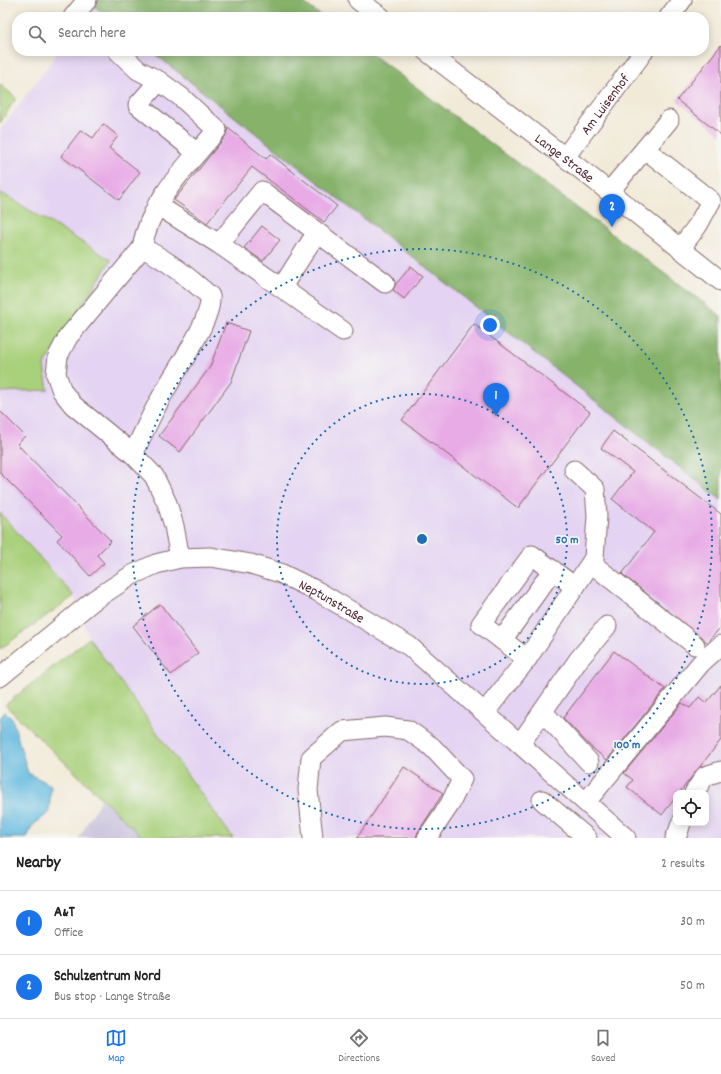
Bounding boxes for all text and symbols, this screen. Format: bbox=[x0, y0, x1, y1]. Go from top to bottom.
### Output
search box bbox=[12, 12, 709, 56]
icon: search bbox=[26, 23, 48, 45]
text: Search here bbox=[58, 23, 126, 45]
street label: Am Luisenhof bbox=[577, 70, 636, 140]
street label: Lange Straße bbox=[530, 130, 598, 188]
pin: 2 bbox=[599, 194, 625, 227]
your location bbox=[480, 315, 500, 335]
pin: 1 bbox=[483, 383, 509, 416]
centre of rings bbox=[415, 532, 429, 546]
text: 50 m bbox=[555, 532, 579, 549]
street label: Neptunstraße bbox=[295, 576, 368, 629]
text: 100 m bbox=[614, 737, 640, 754]
map controls bbox=[673, 790, 709, 826]
button: locate bbox=[673, 790, 709, 826]
text: Nearby bbox=[16, 852, 60, 876]
text: 2 results bbox=[661, 855, 705, 874]
text: A&T bbox=[54, 902, 75, 924]
text: 1 bbox=[28, 913, 30, 932]
text: 30 m bbox=[680, 913, 705, 932]
text: Office bbox=[54, 924, 83, 943]
text: Schulzentrum Nord bbox=[54, 966, 161, 988]
text: 2 bbox=[26, 977, 32, 996]
text: 50 m bbox=[680, 977, 705, 996]
text: Bus stop · Lange Straße bbox=[54, 988, 170, 1007]
tab: Map bbox=[105, 1027, 127, 1067]
tab: Directions bbox=[338, 1027, 380, 1067]
tab: Saved bbox=[591, 1027, 616, 1067]

